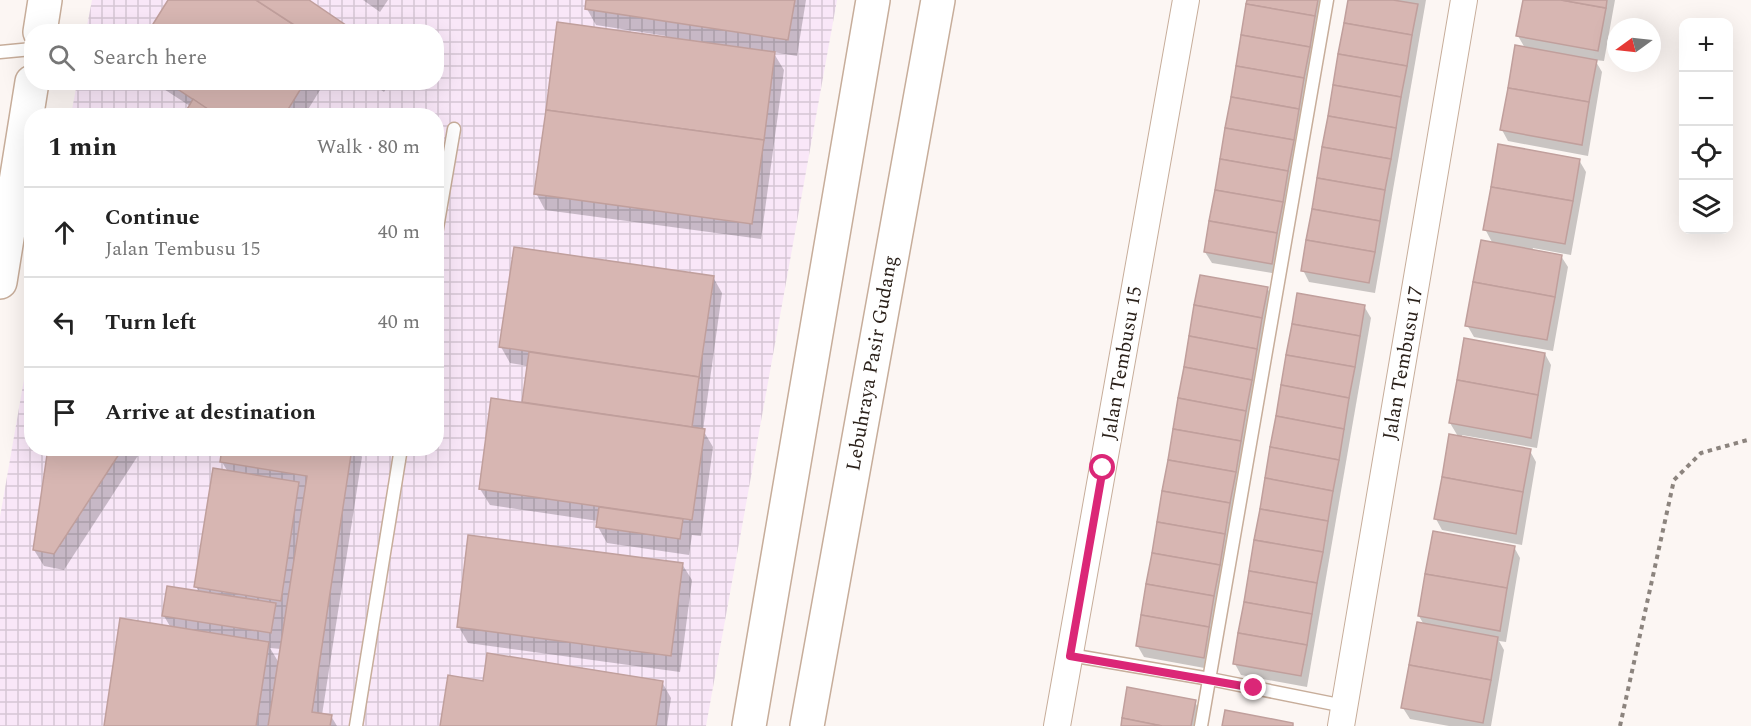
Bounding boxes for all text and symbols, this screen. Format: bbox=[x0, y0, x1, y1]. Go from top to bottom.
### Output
north arrow bbox=[1607, 18, 1661, 72]
map controls bbox=[1679, 18, 1733, 234]
button: + bbox=[1679, 18, 1733, 72]
search box bbox=[24, 24, 444, 90]
icon: search bbox=[45, 41, 78, 74]
text: Search here bbox=[93, 41, 207, 74]
button: − bbox=[1679, 72, 1733, 126]
button: locate bbox=[1679, 126, 1733, 180]
text: 1 min bbox=[48, 127, 117, 167]
text: Walk · 80 m bbox=[317, 132, 420, 162]
button: layers bbox=[1679, 180, 1733, 234]
text: Continue bbox=[105, 201, 200, 234]
icon: ahead bbox=[48, 216, 81, 249]
text: 40 m bbox=[378, 217, 420, 247]
text: Jalan Tembusu 15 bbox=[105, 234, 261, 264]
street label: Lebuhraya Pasir Gudang bbox=[838, 253, 906, 473]
street label: Jalan Tembusu 15 bbox=[1094, 284, 1150, 442]
street label: Jalan Tembusu 17 bbox=[1375, 284, 1431, 442]
icon: left bbox=[48, 306, 81, 339]
text: Turn left bbox=[105, 306, 197, 339]
text: 40 m bbox=[378, 307, 420, 337]
icon: arrive bbox=[48, 396, 81, 429]
text: Arrive at destination bbox=[105, 396, 316, 429]
route start bbox=[1089, 454, 1115, 480]
route end bbox=[1240, 674, 1266, 700]

